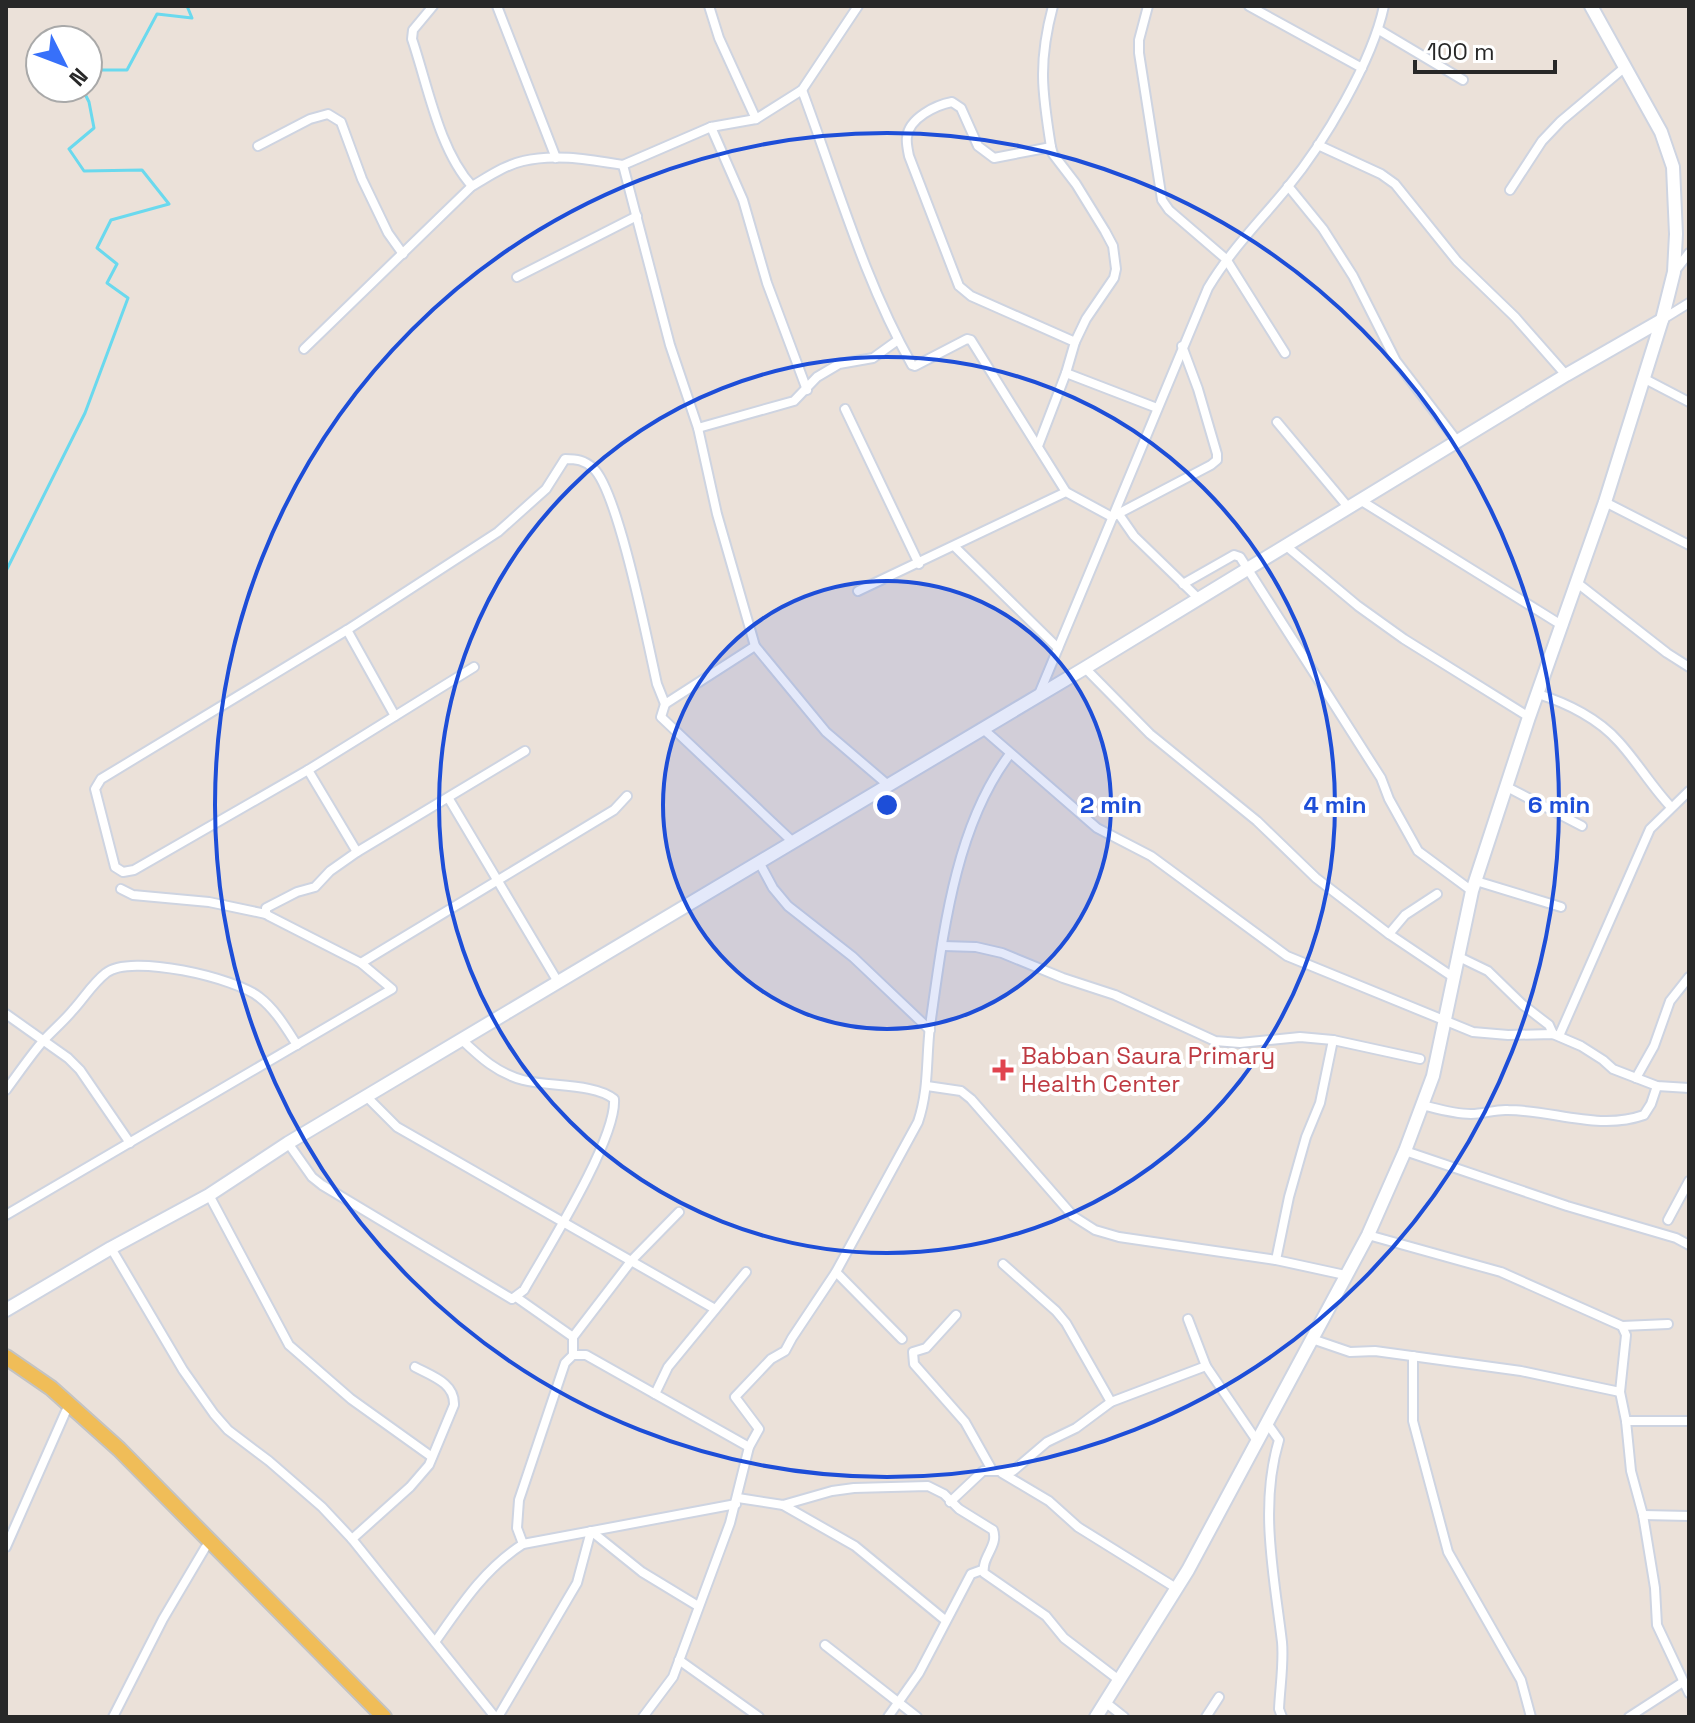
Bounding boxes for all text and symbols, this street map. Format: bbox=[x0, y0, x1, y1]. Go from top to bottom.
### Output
north arrow bbox=[24, 24, 104, 104]
scale bar bbox=[1415, 24, 1555, 74]
text: 100 m bbox=[1427, 36, 1495, 67]
text: N bbox=[64, 63, 94, 92]
text: 2 min bbox=[1080, 789, 1142, 820]
text: 4 min bbox=[1303, 789, 1367, 820]
text: 6 min bbox=[1528, 789, 1590, 820]
centre of rings bbox=[873, 791, 901, 819]
place label: Babban Saura Primary Health Center bbox=[1021, 1040, 1275, 1099]
marker: Babban Saura Primary Health Center bbox=[992, 1059, 1014, 1081]

